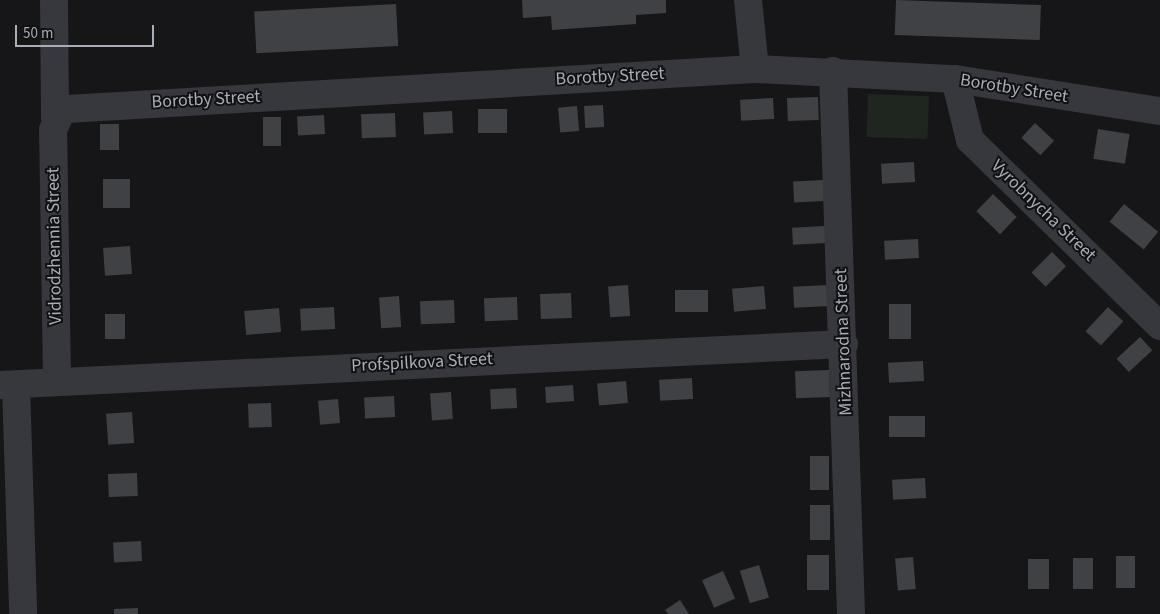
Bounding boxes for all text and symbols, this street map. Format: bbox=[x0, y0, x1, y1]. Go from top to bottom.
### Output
scale bar bbox=[18, 15, 156, 47]
text: 50 m bbox=[23, 23, 53, 44]
street label: Borotby Street bbox=[555, 63, 665, 91]
street label: Borotby Street bbox=[959, 70, 1069, 108]
street label: Borotby Street bbox=[151, 86, 261, 114]
street label: Vyrobnycha Street bbox=[986, 156, 1100, 266]
street label: Vidrodzhennia Street bbox=[43, 167, 67, 325]
street label: Mizhnarodna Street bbox=[831, 268, 857, 416]
street label: Profspilkova Street bbox=[351, 349, 493, 377]

